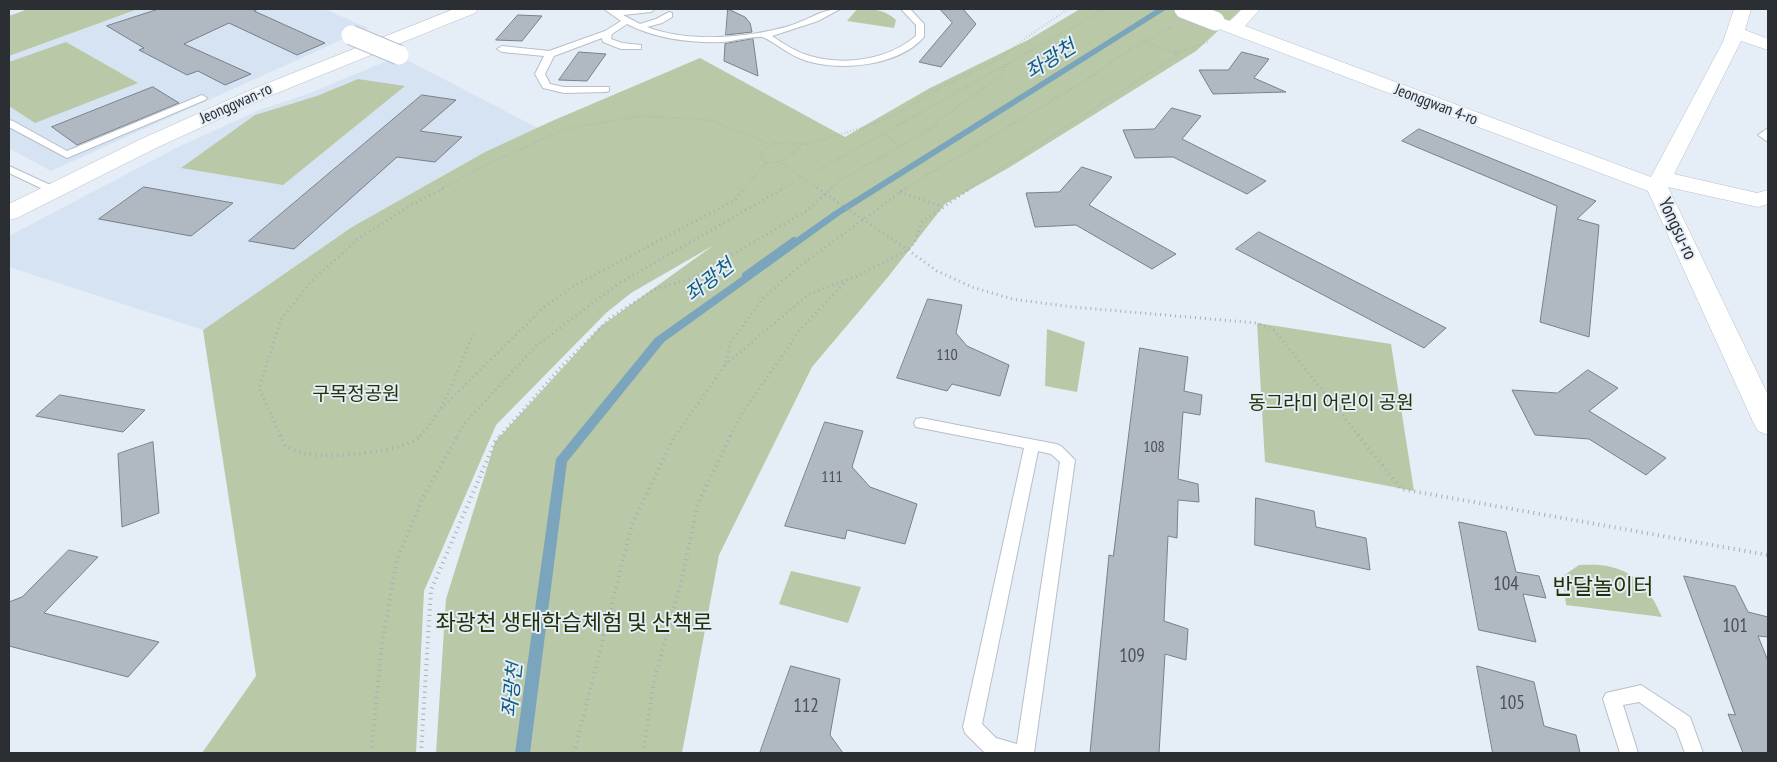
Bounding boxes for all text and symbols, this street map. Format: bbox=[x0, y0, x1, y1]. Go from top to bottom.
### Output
water label: 좌광천 bbox=[1021, 35, 1081, 85]
street label: Jeonggwan-ro bbox=[197, 80, 275, 128]
street label: Jeonggwan 4-ro bbox=[1392, 80, 1480, 130]
street label: Yongsu-ro bbox=[1653, 194, 1701, 264]
water label: 좌광천 bbox=[681, 255, 739, 307]
house number: 110 bbox=[936, 345, 958, 365]
park label: 구목정공원 bbox=[312, 384, 400, 406]
park label: 동그라미 어린이 공원 bbox=[1248, 393, 1414, 415]
house number: 108 bbox=[1143, 437, 1165, 457]
house number: 111 bbox=[821, 467, 843, 487]
house number: 104 bbox=[1493, 574, 1519, 596]
park label: 반달놀이터 bbox=[1552, 575, 1654, 601]
park label: 좌광천 생태학습체험 및 산책로 bbox=[435, 611, 713, 637]
house number: 101 bbox=[1722, 616, 1748, 638]
house number: 109 bbox=[1119, 646, 1145, 668]
water label: 좌광천 bbox=[498, 661, 528, 719]
house number: 105 bbox=[1499, 693, 1525, 715]
house number: 112 bbox=[793, 696, 819, 718]

